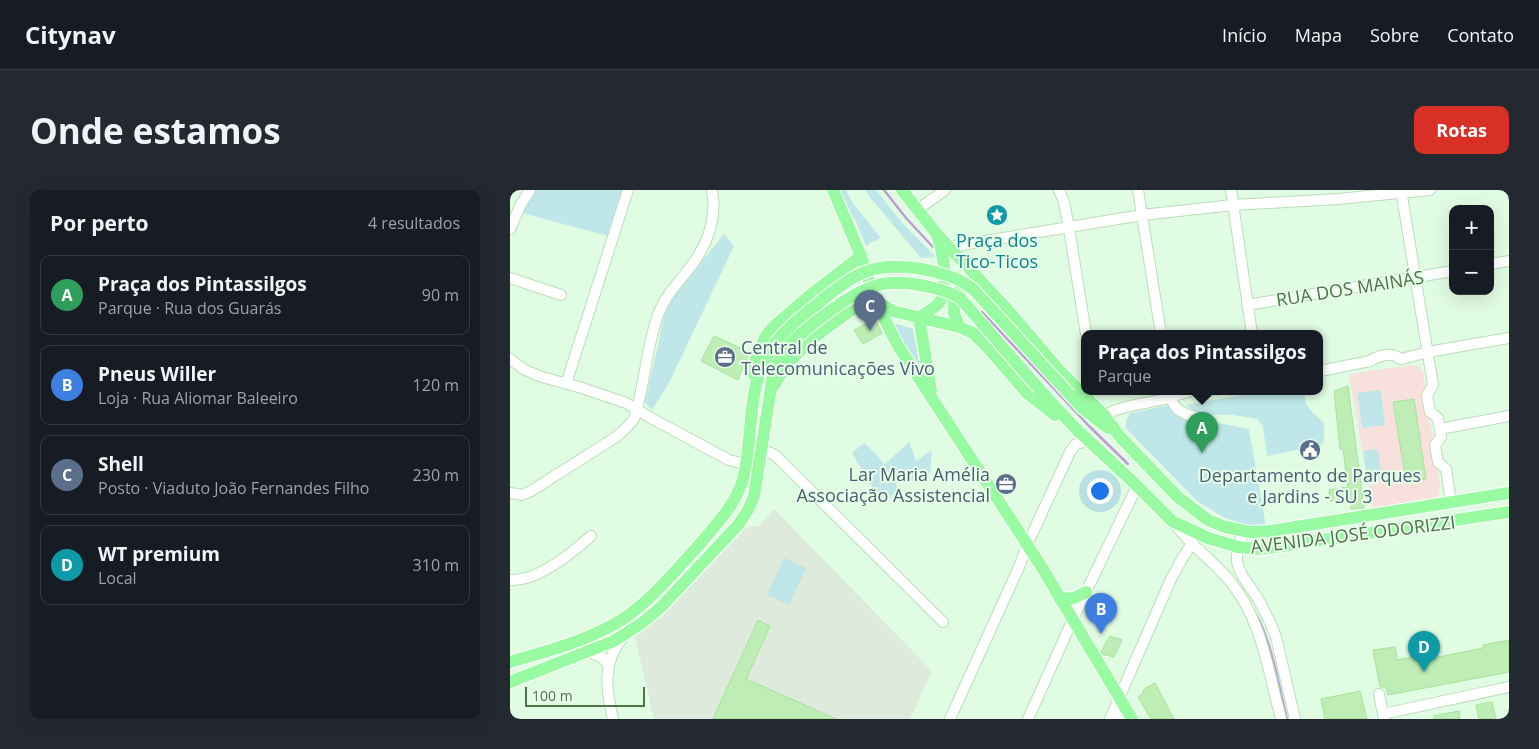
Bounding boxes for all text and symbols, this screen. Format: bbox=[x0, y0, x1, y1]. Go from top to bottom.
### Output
text: Citynav bbox=[25, 18, 116, 51]
text: Início bbox=[1222, 23, 1267, 47]
text: Mapa bbox=[1295, 23, 1342, 47]
text: Sobre bbox=[1370, 23, 1419, 47]
text: Contato bbox=[1447, 23, 1514, 47]
button: Rotas bbox=[1414, 106, 1509, 154]
text: Onde estamos bbox=[30, 107, 281, 154]
place icon: Praça dos Tico-Ticos bbox=[985, 203, 1009, 227]
map controls bbox=[1449, 205, 1494, 295]
button: + bbox=[1449, 205, 1494, 250]
text: Por perto bbox=[50, 209, 149, 237]
text: 4 resultados bbox=[368, 212, 460, 234]
place label: Praça dos Tico-Ticos bbox=[956, 228, 1038, 273]
button: − bbox=[1449, 250, 1494, 295]
street label: RUA DOS MAINÁS bbox=[1274, 264, 1426, 312]
text: Praça dos Pintassilgos bbox=[98, 271, 307, 297]
text: A bbox=[61, 284, 73, 306]
text: 90 m bbox=[422, 284, 459, 306]
pin: C bbox=[854, 290, 886, 331]
text: Parque · Rua dos Guarás bbox=[98, 297, 281, 319]
popup bbox=[1081, 330, 1323, 395]
place label: Central de Telecomunicações Vivo bbox=[741, 335, 935, 380]
text: Praça dos Pintassilgos bbox=[1098, 339, 1306, 365]
office icon: Central de Telecomunicações Vivo bbox=[713, 345, 737, 369]
text: Pneus Willer bbox=[98, 361, 216, 387]
text: Parque bbox=[1098, 365, 1151, 387]
text: B bbox=[62, 374, 72, 396]
text: 120 m bbox=[413, 374, 459, 396]
text: Loja · Rua Aliomar Baleeiro bbox=[98, 387, 298, 409]
pin: A bbox=[1186, 412, 1218, 453]
public building icon: Departamento de Parques e Jardins - SU 3 bbox=[1298, 438, 1322, 462]
text: Shell bbox=[98, 451, 144, 477]
place label: Lar Maria Amélia Associação Assistencial bbox=[796, 462, 990, 507]
place label: Departamento de Parques e Jardins - SU 3 bbox=[1199, 463, 1421, 508]
text: C bbox=[62, 464, 72, 486]
text: 230 m bbox=[413, 464, 459, 486]
office icon: Lar Maria Amélia Associação Assistencial bbox=[994, 472, 1018, 496]
text: Posto · Viaduto João Fernandes Filho bbox=[98, 477, 370, 499]
your location bbox=[1087, 478, 1113, 504]
street label: AVENIDA JOSÉ ODORIZZI bbox=[1249, 510, 1457, 558]
text: WT premium bbox=[98, 541, 220, 567]
text: D bbox=[61, 554, 73, 576]
text: 310 m bbox=[413, 554, 459, 576]
text: Local bbox=[98, 567, 137, 589]
pin: B bbox=[1085, 593, 1117, 634]
pin: D bbox=[1408, 631, 1440, 672]
scale bar bbox=[525, 684, 645, 707]
text: 100 m bbox=[532, 686, 573, 705]

